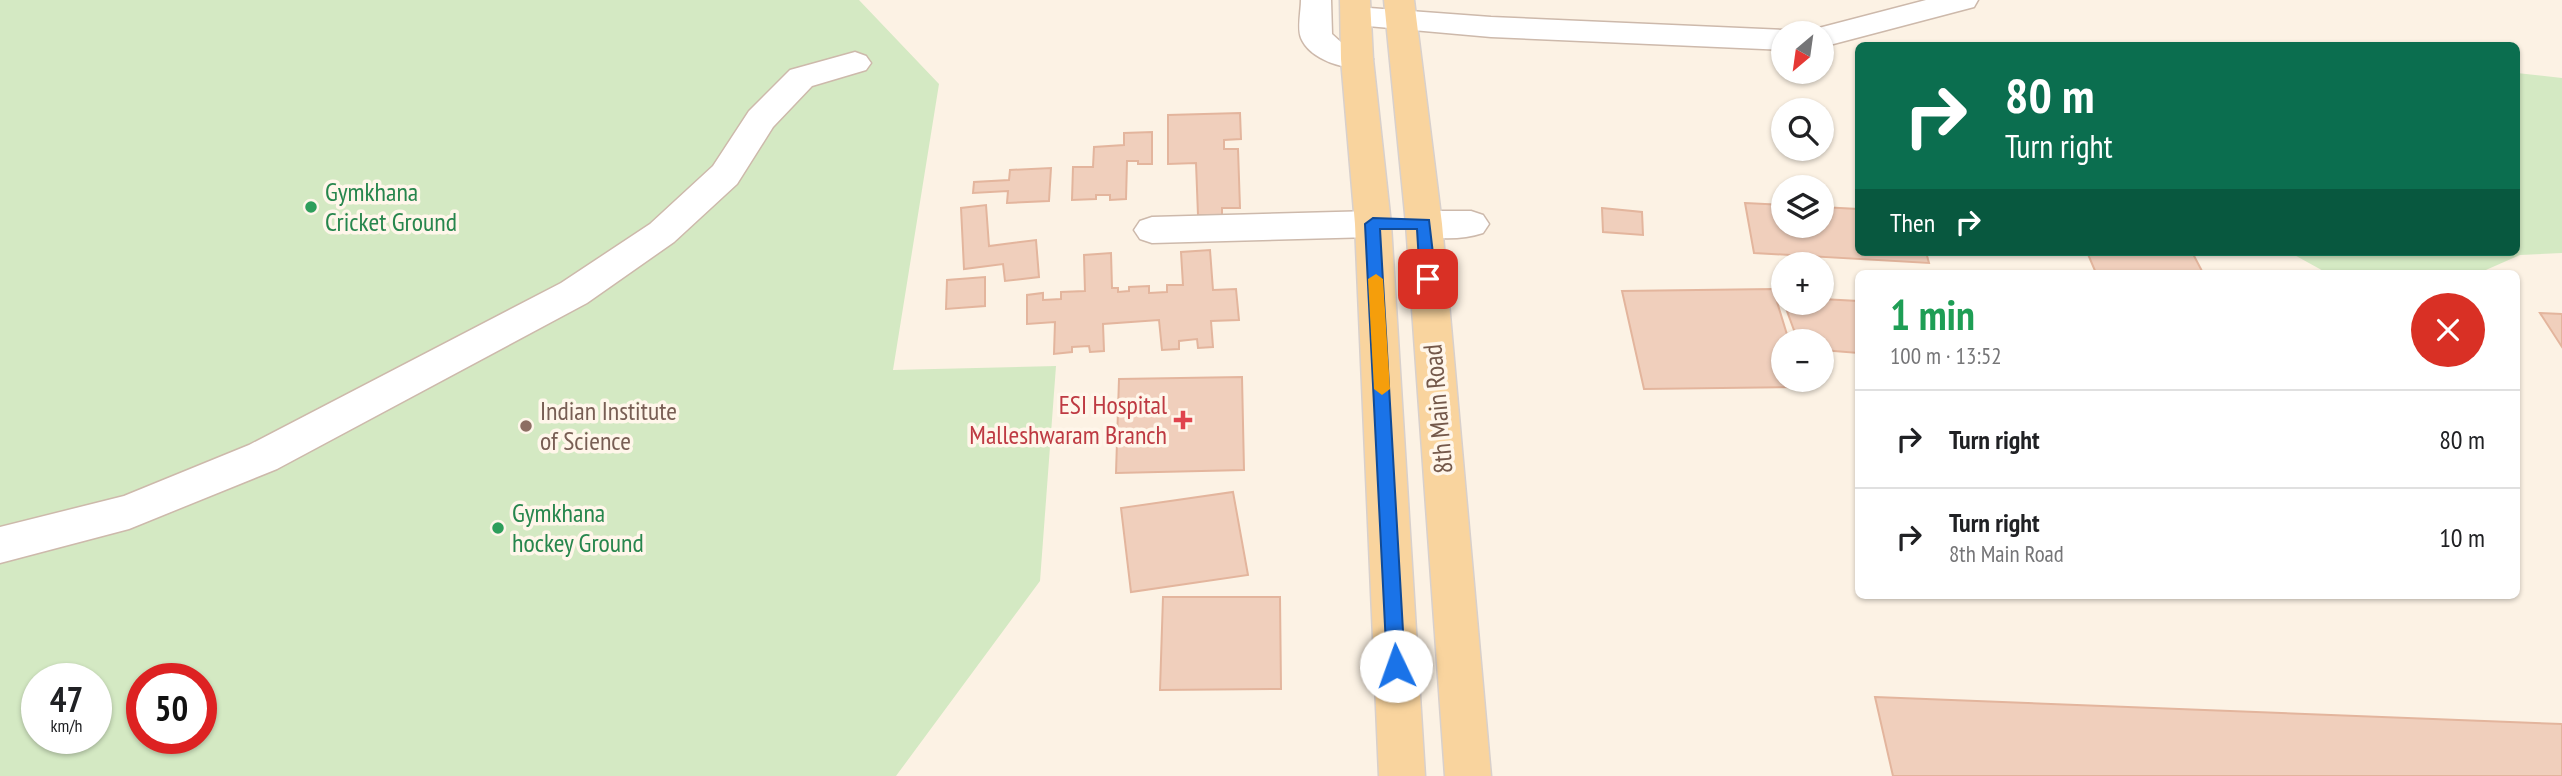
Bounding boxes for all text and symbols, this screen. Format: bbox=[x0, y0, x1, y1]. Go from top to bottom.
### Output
north arrow bbox=[1771, 21, 1834, 84]
map controls bbox=[1771, 21, 1834, 392]
text: 80 m bbox=[2005, 63, 2094, 127]
icon: right bbox=[1890, 70, 1981, 161]
button: search bbox=[1771, 98, 1834, 161]
text: Turn right bbox=[2005, 125, 2113, 167]
place label: Gymkhana Cricket Ground bbox=[325, 175, 457, 238]
button: layers bbox=[1771, 175, 1834, 238]
marker: Gymkhana Cricket Ground bbox=[303, 199, 319, 215]
icon: right bbox=[1949, 203, 1987, 241]
text: Then bbox=[1890, 206, 1935, 239]
pin bbox=[1398, 249, 1458, 309]
button: + bbox=[1771, 252, 1834, 315]
icon: arrive bbox=[1409, 260, 1447, 298]
text: 1 min bbox=[1890, 287, 1975, 342]
button: close bbox=[2411, 293, 2485, 367]
button: − bbox=[1771, 329, 1834, 392]
text: 100 m · 13:52 bbox=[1890, 341, 2002, 370]
street label: 8th Main Road bbox=[1415, 343, 1460, 475]
place label: ESI Hospital Malleshwaram Branch bbox=[969, 388, 1167, 451]
place label: Indian Institute of Science bbox=[540, 394, 677, 457]
marker: ESI Hospital Malleshwaram Branch bbox=[1173, 410, 1193, 430]
marker: Indian Institute of Science bbox=[518, 418, 534, 434]
icon: right bbox=[1890, 420, 1928, 458]
text: Turn right bbox=[1949, 423, 2040, 456]
text: 80 m bbox=[2439, 423, 2485, 456]
place label: Gymkhana hockey Ground bbox=[512, 496, 644, 559]
text: Turn right bbox=[1949, 506, 2040, 539]
icon: right bbox=[1890, 518, 1928, 556]
marker: Gymkhana hockey Ground bbox=[490, 520, 506, 536]
text: 10 m bbox=[2439, 521, 2485, 554]
text: 8th Main Road bbox=[1949, 539, 2064, 568]
position arrow bbox=[1359, 629, 1433, 703]
speed limit sign: 50 bbox=[126, 663, 217, 754]
text: 47 bbox=[50, 676, 83, 722]
text: km/h bbox=[51, 714, 82, 737]

